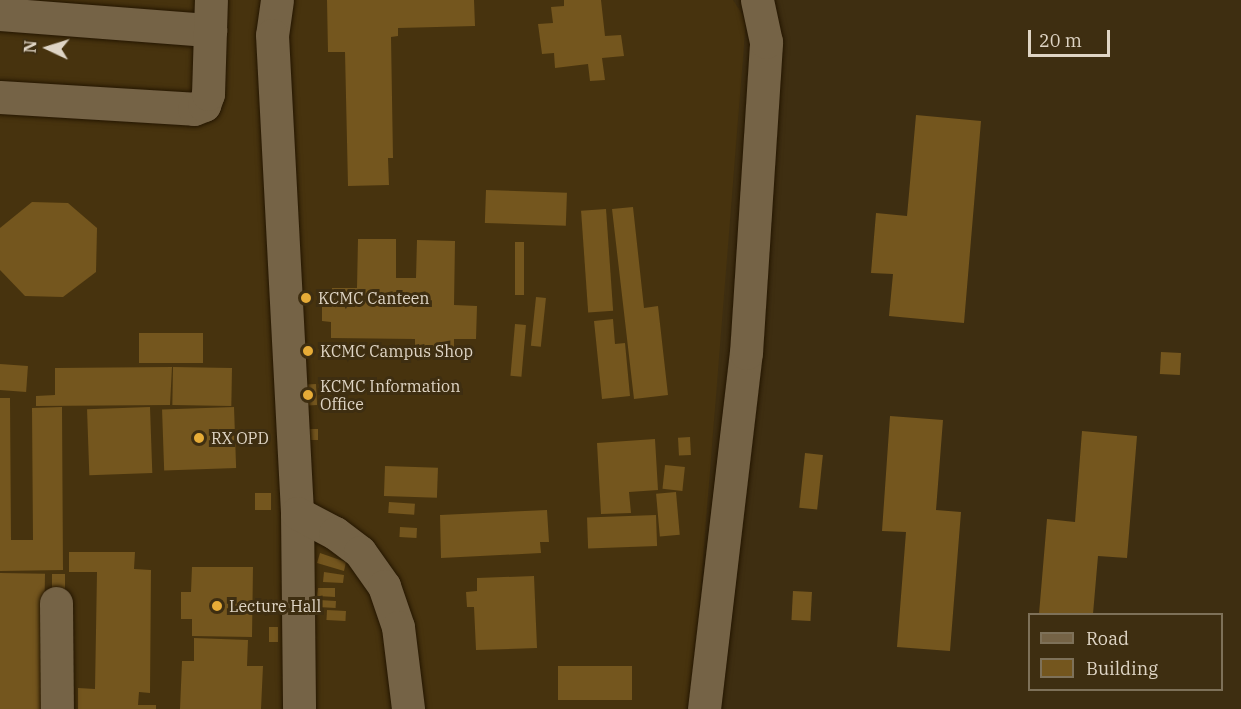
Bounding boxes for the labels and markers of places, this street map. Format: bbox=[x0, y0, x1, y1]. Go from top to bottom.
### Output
place label: KCMC Canteen bbox=[318, 288, 430, 308]
marker: KCMC Canteen bbox=[299, 291, 313, 305]
place label: KCMC Campus Shop bbox=[320, 341, 473, 361]
marker: KCMC Campus Shop bbox=[301, 344, 315, 358]
place label: KCMC Information Office bbox=[320, 376, 460, 414]
marker: KCMC Information Office bbox=[301, 388, 315, 402]
place label: RX OPD bbox=[211, 428, 269, 448]
marker: RX OPD bbox=[192, 431, 206, 445]
place label: Lecture Hall bbox=[229, 596, 321, 616]
marker: Lecture Hall bbox=[210, 599, 224, 613]

